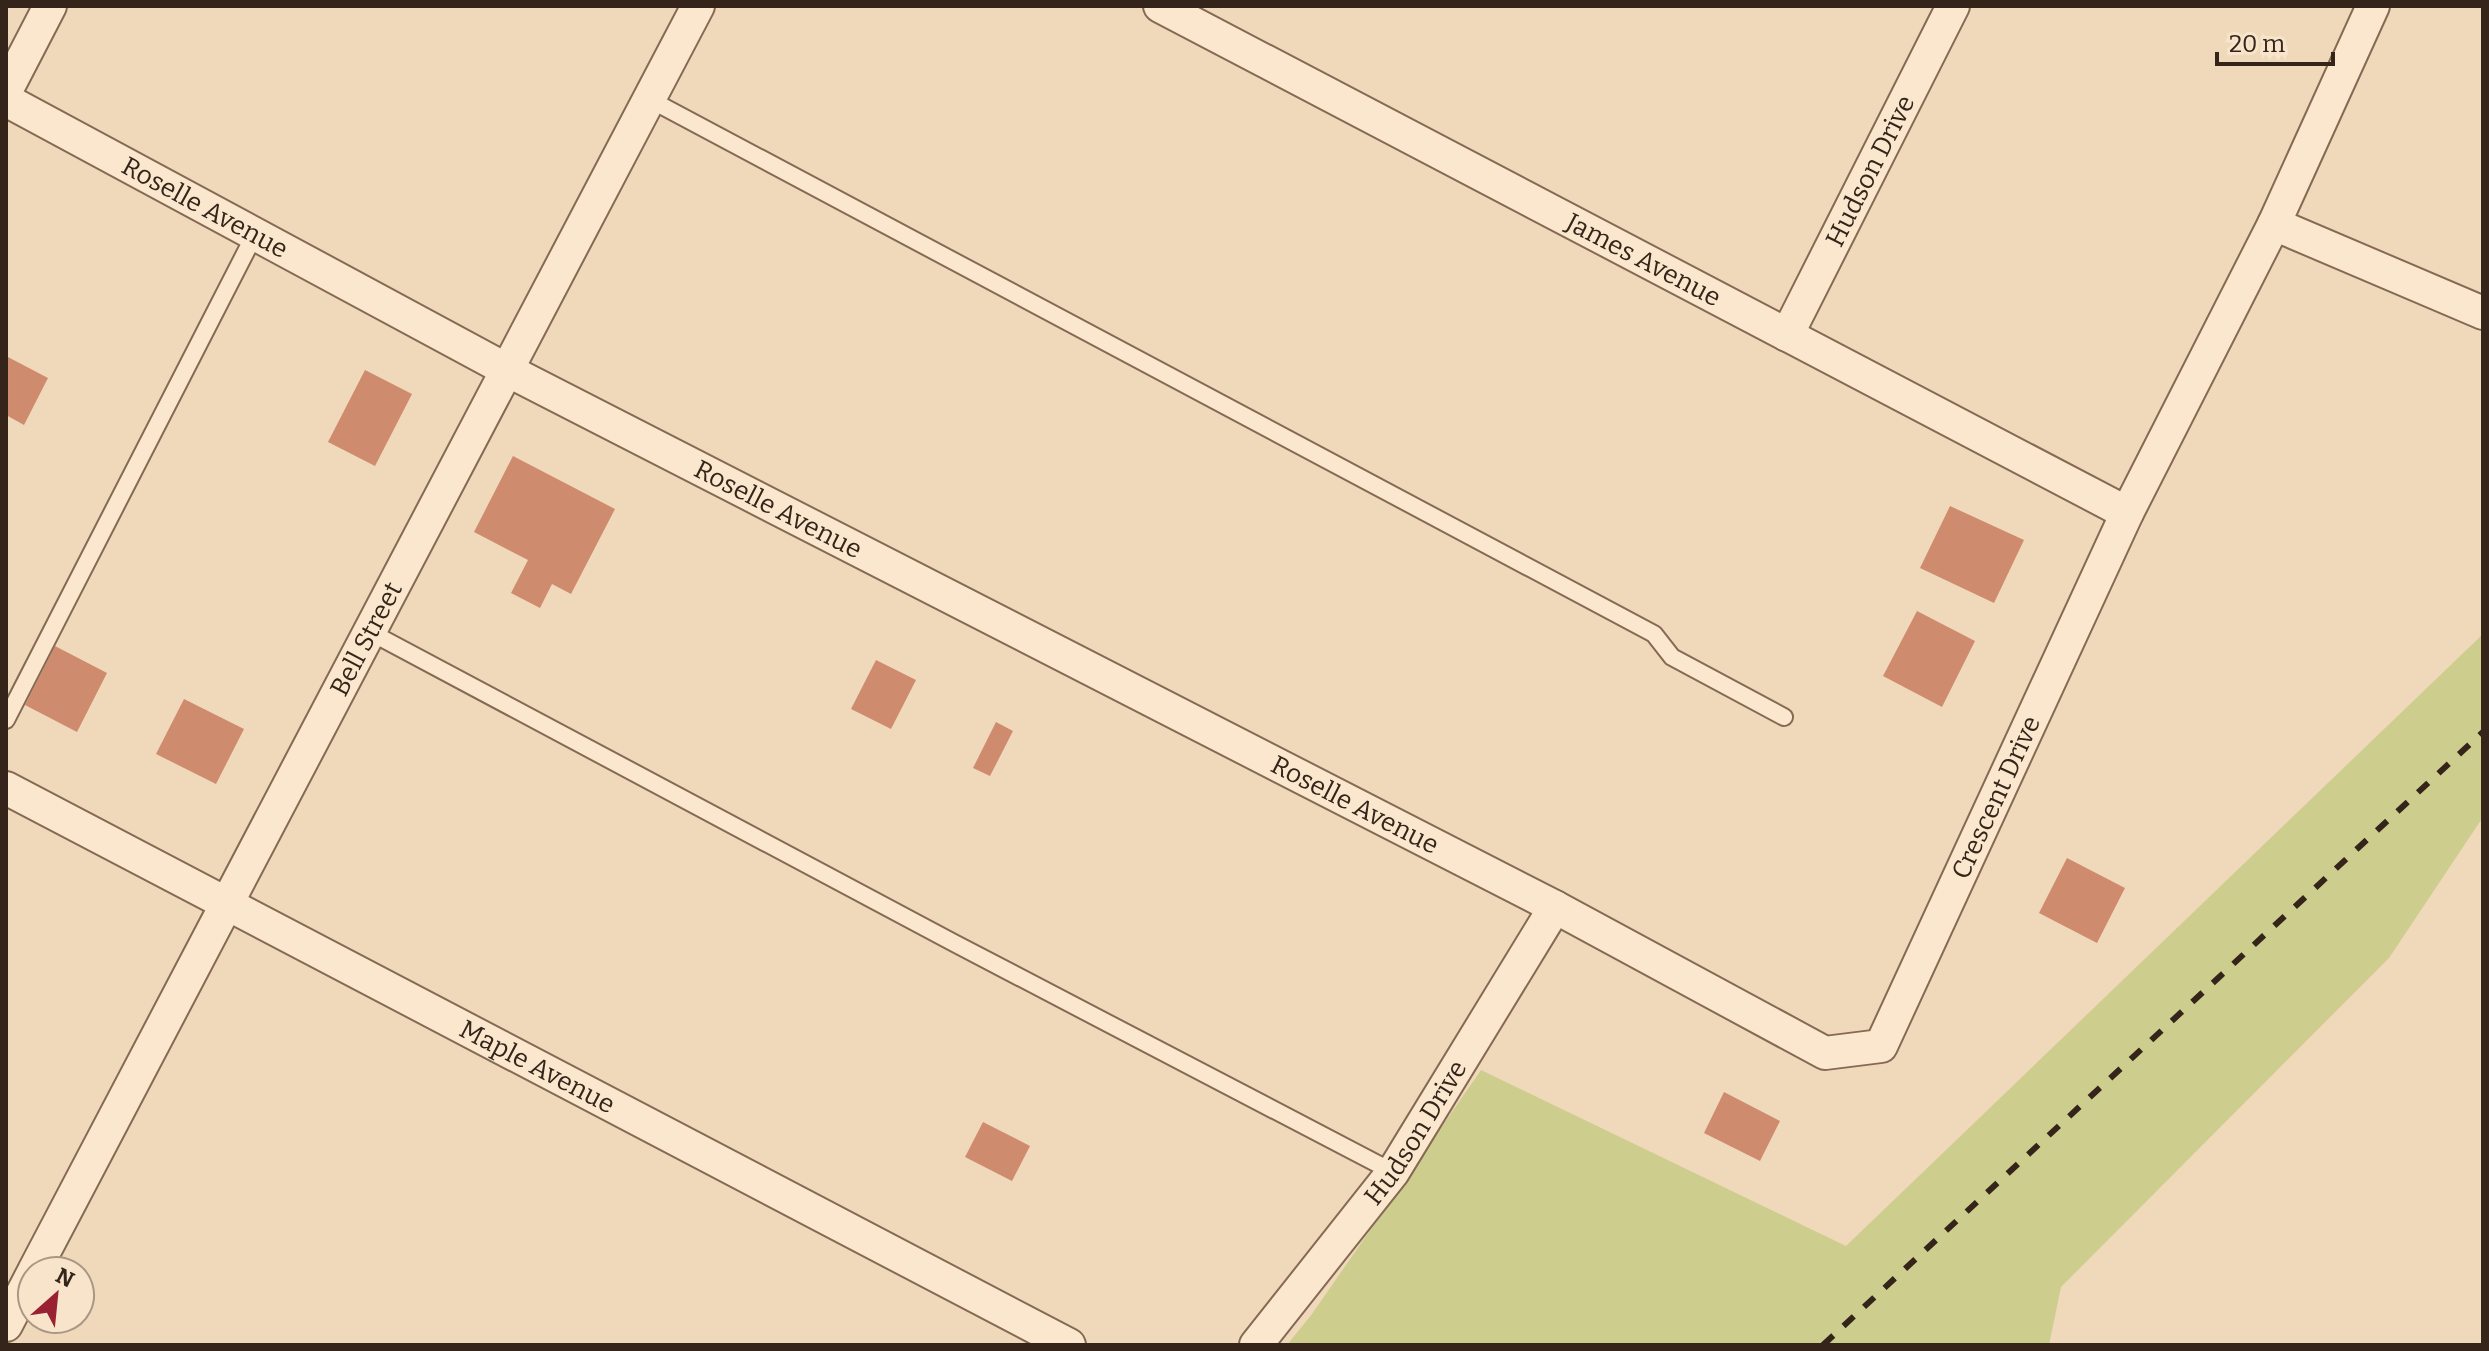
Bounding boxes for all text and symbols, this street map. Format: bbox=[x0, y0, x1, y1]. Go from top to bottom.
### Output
scale bar bbox=[2217, 16, 2333, 66]
text: 20 m bbox=[2229, 30, 2285, 58]
street label: Hudson Drive bbox=[1819, 90, 1921, 252]
street label: Roselle Avenue bbox=[116, 150, 293, 265]
street label: James Avenue bbox=[1560, 206, 1726, 313]
street label: Roselle Avenue bbox=[689, 454, 867, 565]
street label: Bell Street bbox=[324, 576, 409, 701]
street label: Crescent Drive bbox=[1945, 711, 2047, 884]
street label: Roselle Avenue bbox=[1266, 749, 1444, 861]
street label: Maple Avenue bbox=[454, 1014, 620, 1120]
street label: Hudson Drive bbox=[1358, 1055, 1473, 1211]
north arrow bbox=[16, 1255, 96, 1335]
text: N bbox=[51, 1262, 79, 1294]

